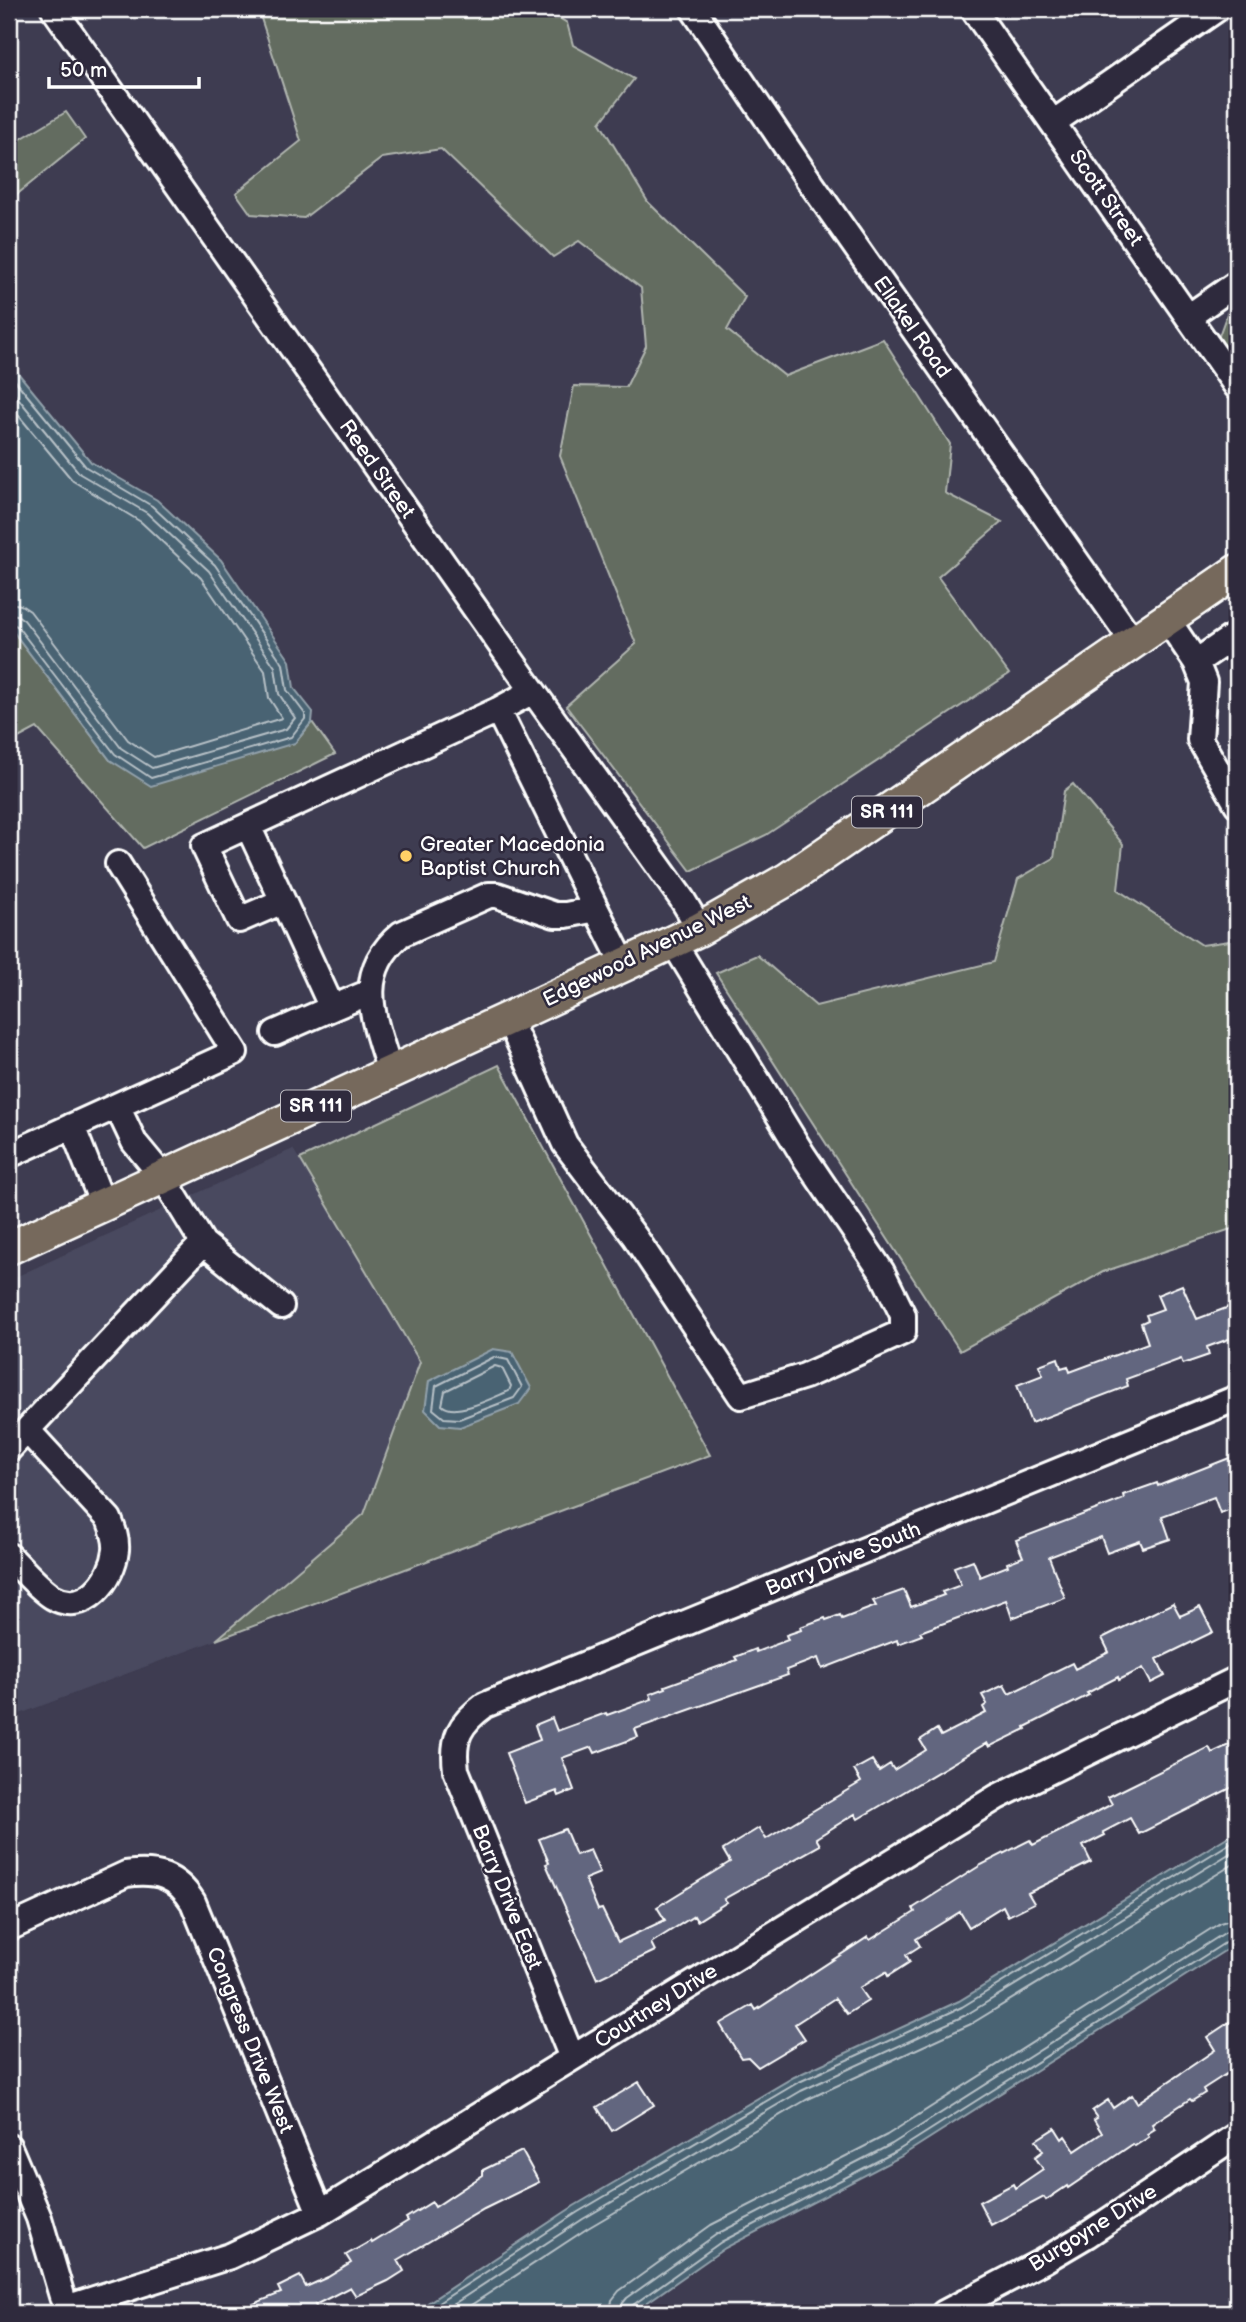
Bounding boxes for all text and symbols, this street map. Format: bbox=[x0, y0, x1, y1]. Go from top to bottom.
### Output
scale bar bbox=[49, 46, 200, 90]
text: 50 m bbox=[60, 58, 107, 83]
street label: Scott Street bbox=[1064, 145, 1148, 251]
street label: Ellakel Road bbox=[868, 271, 956, 383]
street label: Reed Street bbox=[334, 415, 420, 524]
road number: SR 111 bbox=[852, 796, 922, 828]
place label: Greater Macedonia Baptist Church bbox=[420, 832, 605, 881]
marker: Greater Macedonia Baptist Church bbox=[398, 848, 414, 864]
street label: Edgewood Avenue West bbox=[539, 889, 756, 1012]
road number: SR 111 bbox=[281, 1090, 351, 1122]
street label: Barry Drive South bbox=[762, 1516, 924, 1602]
street label: Barry Drive East bbox=[467, 1821, 548, 1974]
street label: Congress Drive West bbox=[201, 1943, 299, 2137]
street label: Courtney Drive bbox=[590, 1958, 722, 2054]
street label: Burgoyne Drive bbox=[1025, 2179, 1161, 2277]

